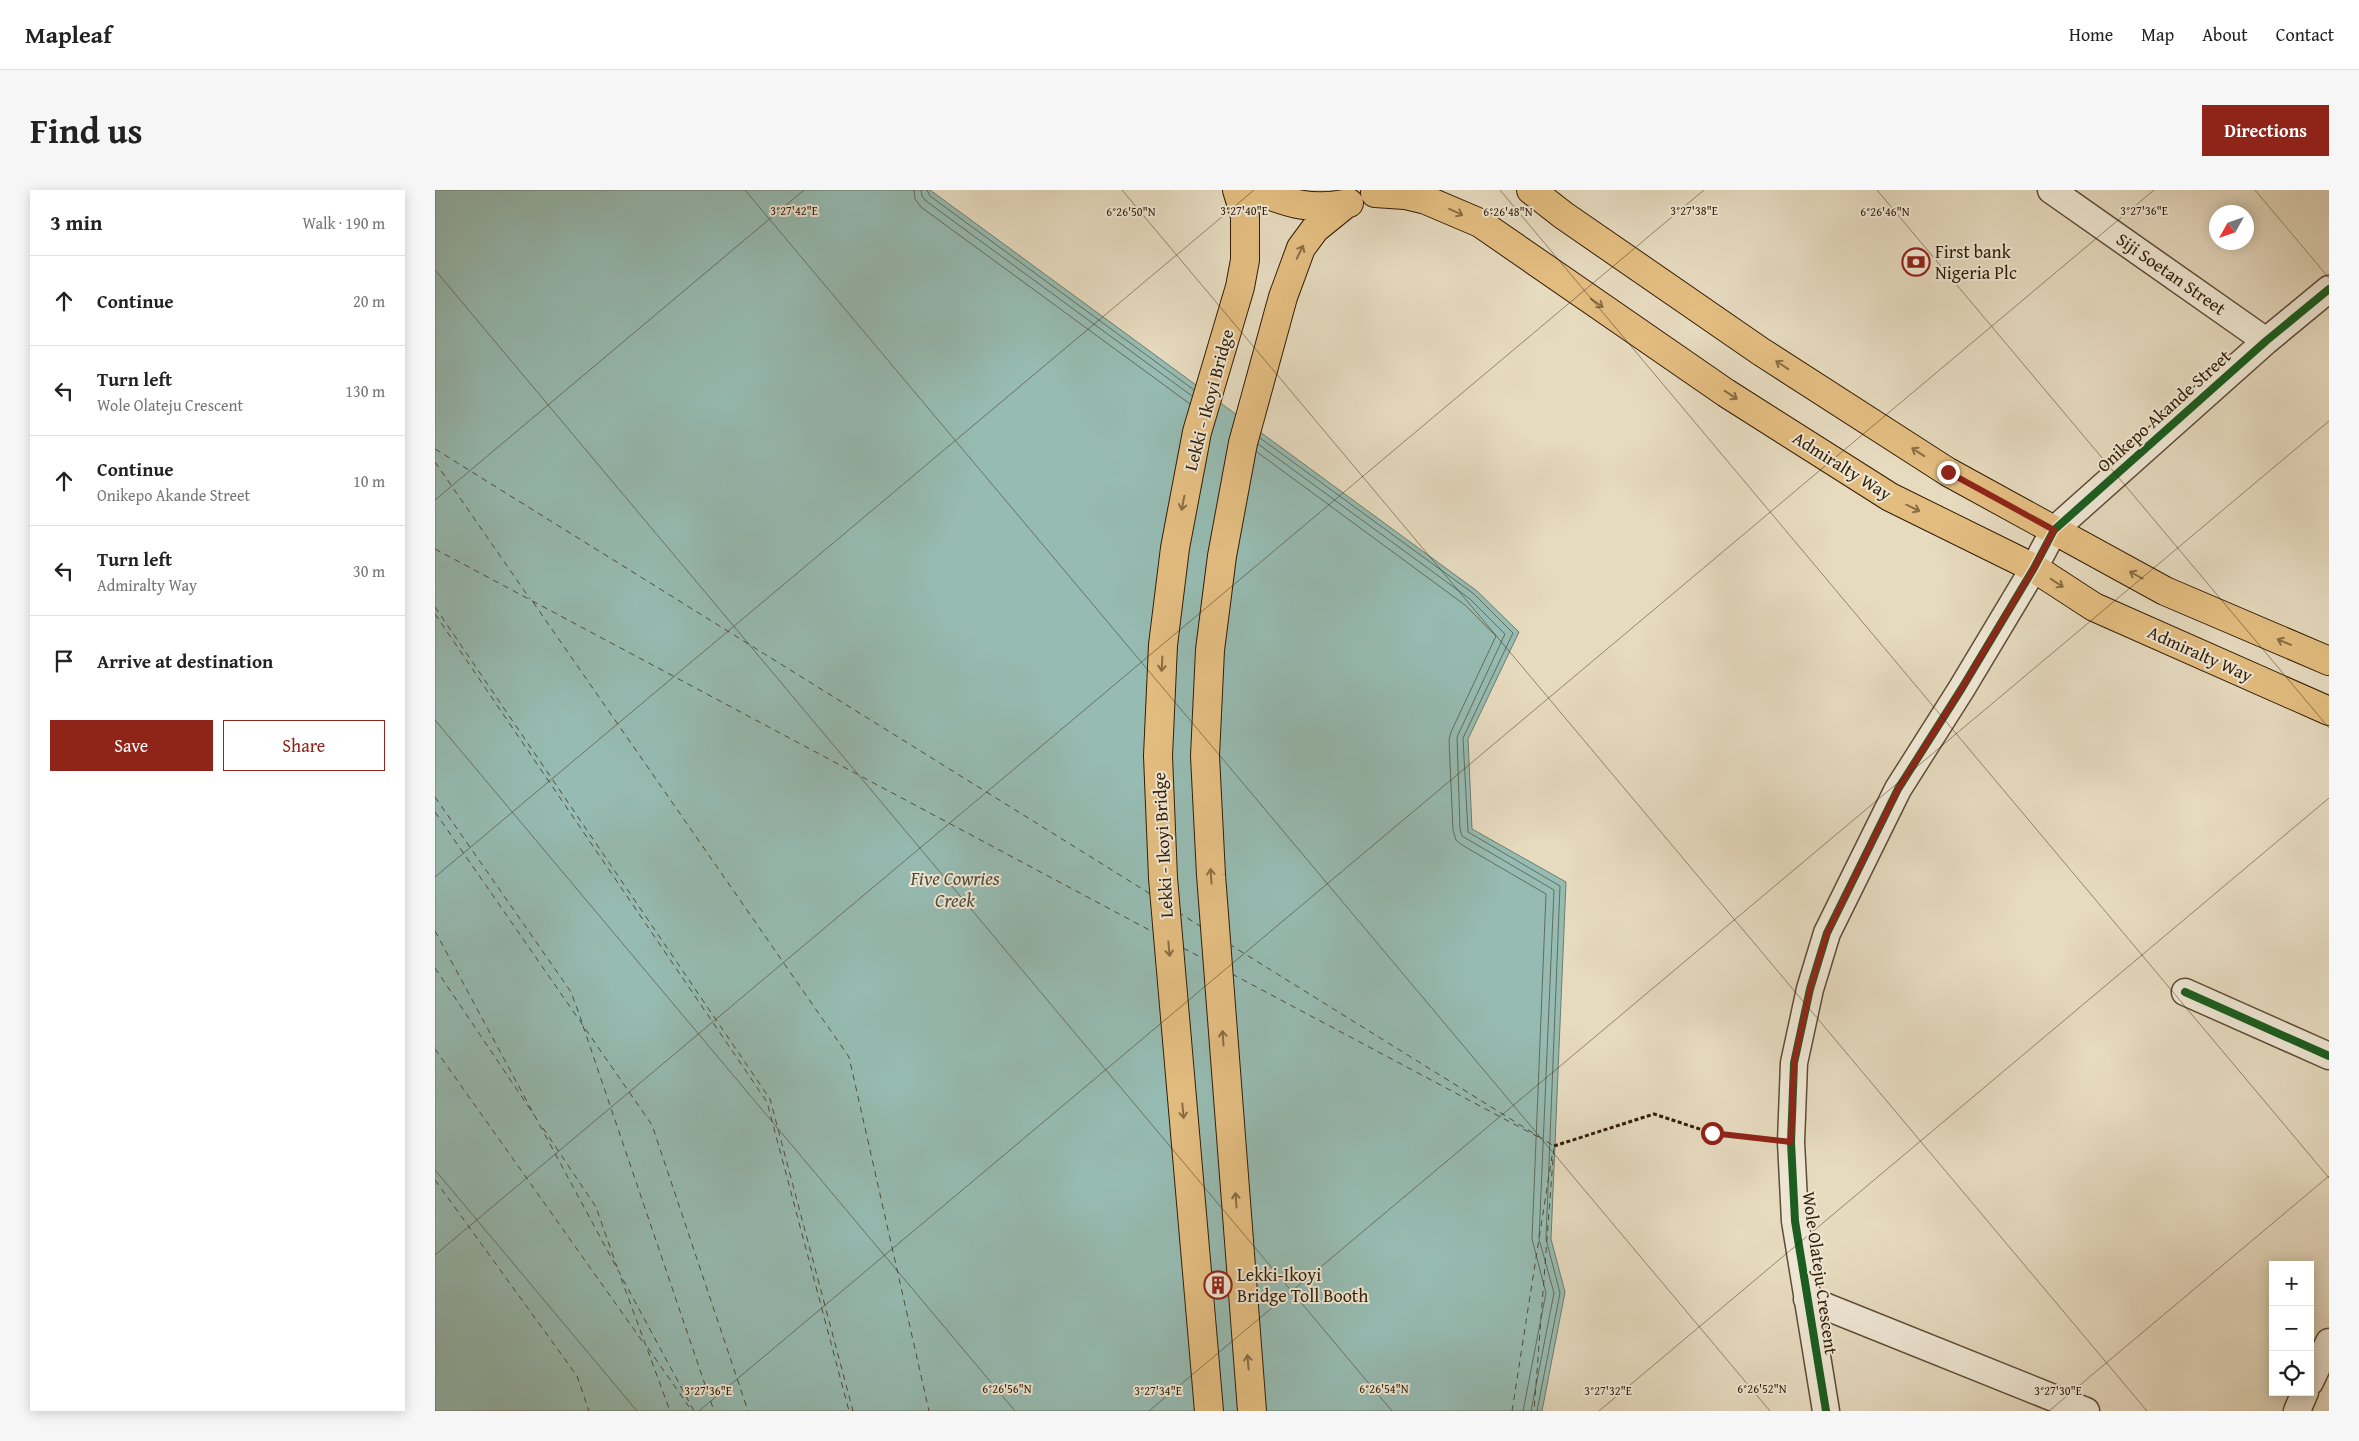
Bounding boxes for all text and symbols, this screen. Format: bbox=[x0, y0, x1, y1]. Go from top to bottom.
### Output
text: Mapleaf bbox=[25, 17, 112, 52]
text: Home bbox=[2069, 21, 2113, 48]
text: Map bbox=[2141, 21, 2174, 48]
text: About bbox=[2202, 21, 2248, 48]
text: Contact bbox=[2276, 21, 2334, 48]
text: Find us bbox=[30, 105, 143, 156]
button: Directions bbox=[2202, 105, 2329, 156]
text: 3°27'42"E bbox=[770, 202, 818, 219]
text: 3°27'40"E bbox=[1220, 202, 1268, 219]
text: 3°27'38"E bbox=[1670, 202, 1718, 219]
text: 3°27'36"E bbox=[2120, 202, 2168, 219]
text: 6°26'50"N bbox=[1106, 203, 1156, 220]
text: 6°26'48"N bbox=[1483, 203, 1533, 220]
text: 6°26'46"N bbox=[1860, 203, 1910, 220]
north arrow bbox=[2209, 205, 2254, 250]
text: 3 min bbox=[50, 207, 102, 238]
one-way arrow bbox=[1448, 207, 1463, 217]
text: Walk · 190 m bbox=[302, 211, 385, 235]
street label: Siji Soetan Street bbox=[2111, 226, 2232, 322]
place label: First bank Nigeria Plc bbox=[1935, 238, 2017, 286]
one-way arrow bbox=[1296, 245, 1305, 260]
bank icon: First bank Nigeria Plc bbox=[1901, 247, 1931, 277]
icon: ahead bbox=[50, 287, 78, 315]
text: Continue bbox=[97, 287, 174, 315]
text: 20 m bbox=[353, 289, 385, 313]
one-way arrow bbox=[1590, 298, 1604, 308]
street label: Lekki - Ikoyi Bridge bbox=[1177, 326, 1240, 474]
street label: Onikepo Akande Street bbox=[2091, 342, 2237, 478]
one-way arrow bbox=[1775, 359, 1789, 369]
text: Turn left bbox=[97, 365, 172, 393]
icon: left bbox=[50, 377, 78, 405]
text: 130 m bbox=[345, 379, 385, 403]
one-way arrow bbox=[1723, 391, 1737, 401]
text: Wole Olateju Crescent bbox=[97, 393, 243, 417]
street label: Admiralty Way bbox=[1787, 424, 1897, 507]
one-way arrow bbox=[1912, 447, 1926, 457]
text: Continue bbox=[97, 455, 174, 483]
route end bbox=[1937, 461, 1960, 484]
icon: ahead bbox=[50, 467, 78, 495]
text: 10 m bbox=[353, 469, 385, 493]
text: Onikepo Akande Street bbox=[97, 483, 250, 507]
one-way arrow bbox=[1178, 495, 1188, 511]
one-way arrow bbox=[1905, 504, 1920, 514]
text: Turn left bbox=[97, 545, 172, 573]
icon: left bbox=[50, 557, 78, 585]
text: 30 m bbox=[353, 559, 385, 583]
one-way arrow bbox=[2129, 570, 2144, 579]
text: Admiralty Way bbox=[97, 573, 197, 597]
one-way arrow bbox=[2050, 579, 2064, 589]
street label: Admiralty Way bbox=[2143, 618, 2257, 689]
one-way arrow bbox=[2277, 636, 2292, 646]
icon: arrive bbox=[50, 647, 78, 675]
text: Arrive at destination bbox=[97, 647, 273, 675]
one-way arrow bbox=[1157, 656, 1166, 672]
button: Save bbox=[50, 720, 213, 771]
button: Share bbox=[223, 720, 385, 771]
street label: Lekki - Ikoyi Bridge bbox=[1145, 772, 1180, 919]
water label: Five Cowries Creek bbox=[909, 864, 1000, 914]
one-way arrow bbox=[1206, 869, 1215, 885]
one-way arrow bbox=[1164, 940, 1174, 956]
one-way arrow bbox=[1219, 1031, 1228, 1047]
one-way arrow bbox=[1178, 1102, 1188, 1118]
route start bbox=[1701, 1122, 1724, 1145]
street label: Wole Olateju Crescent bbox=[1796, 1190, 1845, 1357]
one-way arrow bbox=[1231, 1193, 1240, 1209]
place label: Lekki-Ikoyi Bridge Toll Booth bbox=[1237, 1261, 1368, 1309]
map controls bbox=[2269, 1261, 2314, 1396]
button: + bbox=[2269, 1261, 2314, 1306]
building icon: Lekki-Ikoyi Bridge Toll Booth bbox=[1203, 1270, 1233, 1300]
button: − bbox=[2269, 1306, 2314, 1351]
button: locate bbox=[2269, 1351, 2314, 1396]
one-way arrow bbox=[1244, 1355, 1253, 1371]
text: 6°26'56"N bbox=[982, 1380, 1032, 1397]
text: 6°26'54"N bbox=[1359, 1380, 1409, 1397]
text: 6°26'52"N bbox=[1737, 1380, 1787, 1397]
text: 3°27'36"E bbox=[684, 1382, 732, 1399]
text: 3°27'34"E bbox=[1134, 1382, 1182, 1399]
text: 3°27'32"E bbox=[1584, 1382, 1632, 1399]
text: 3°27'30"E bbox=[2034, 1382, 2082, 1399]

